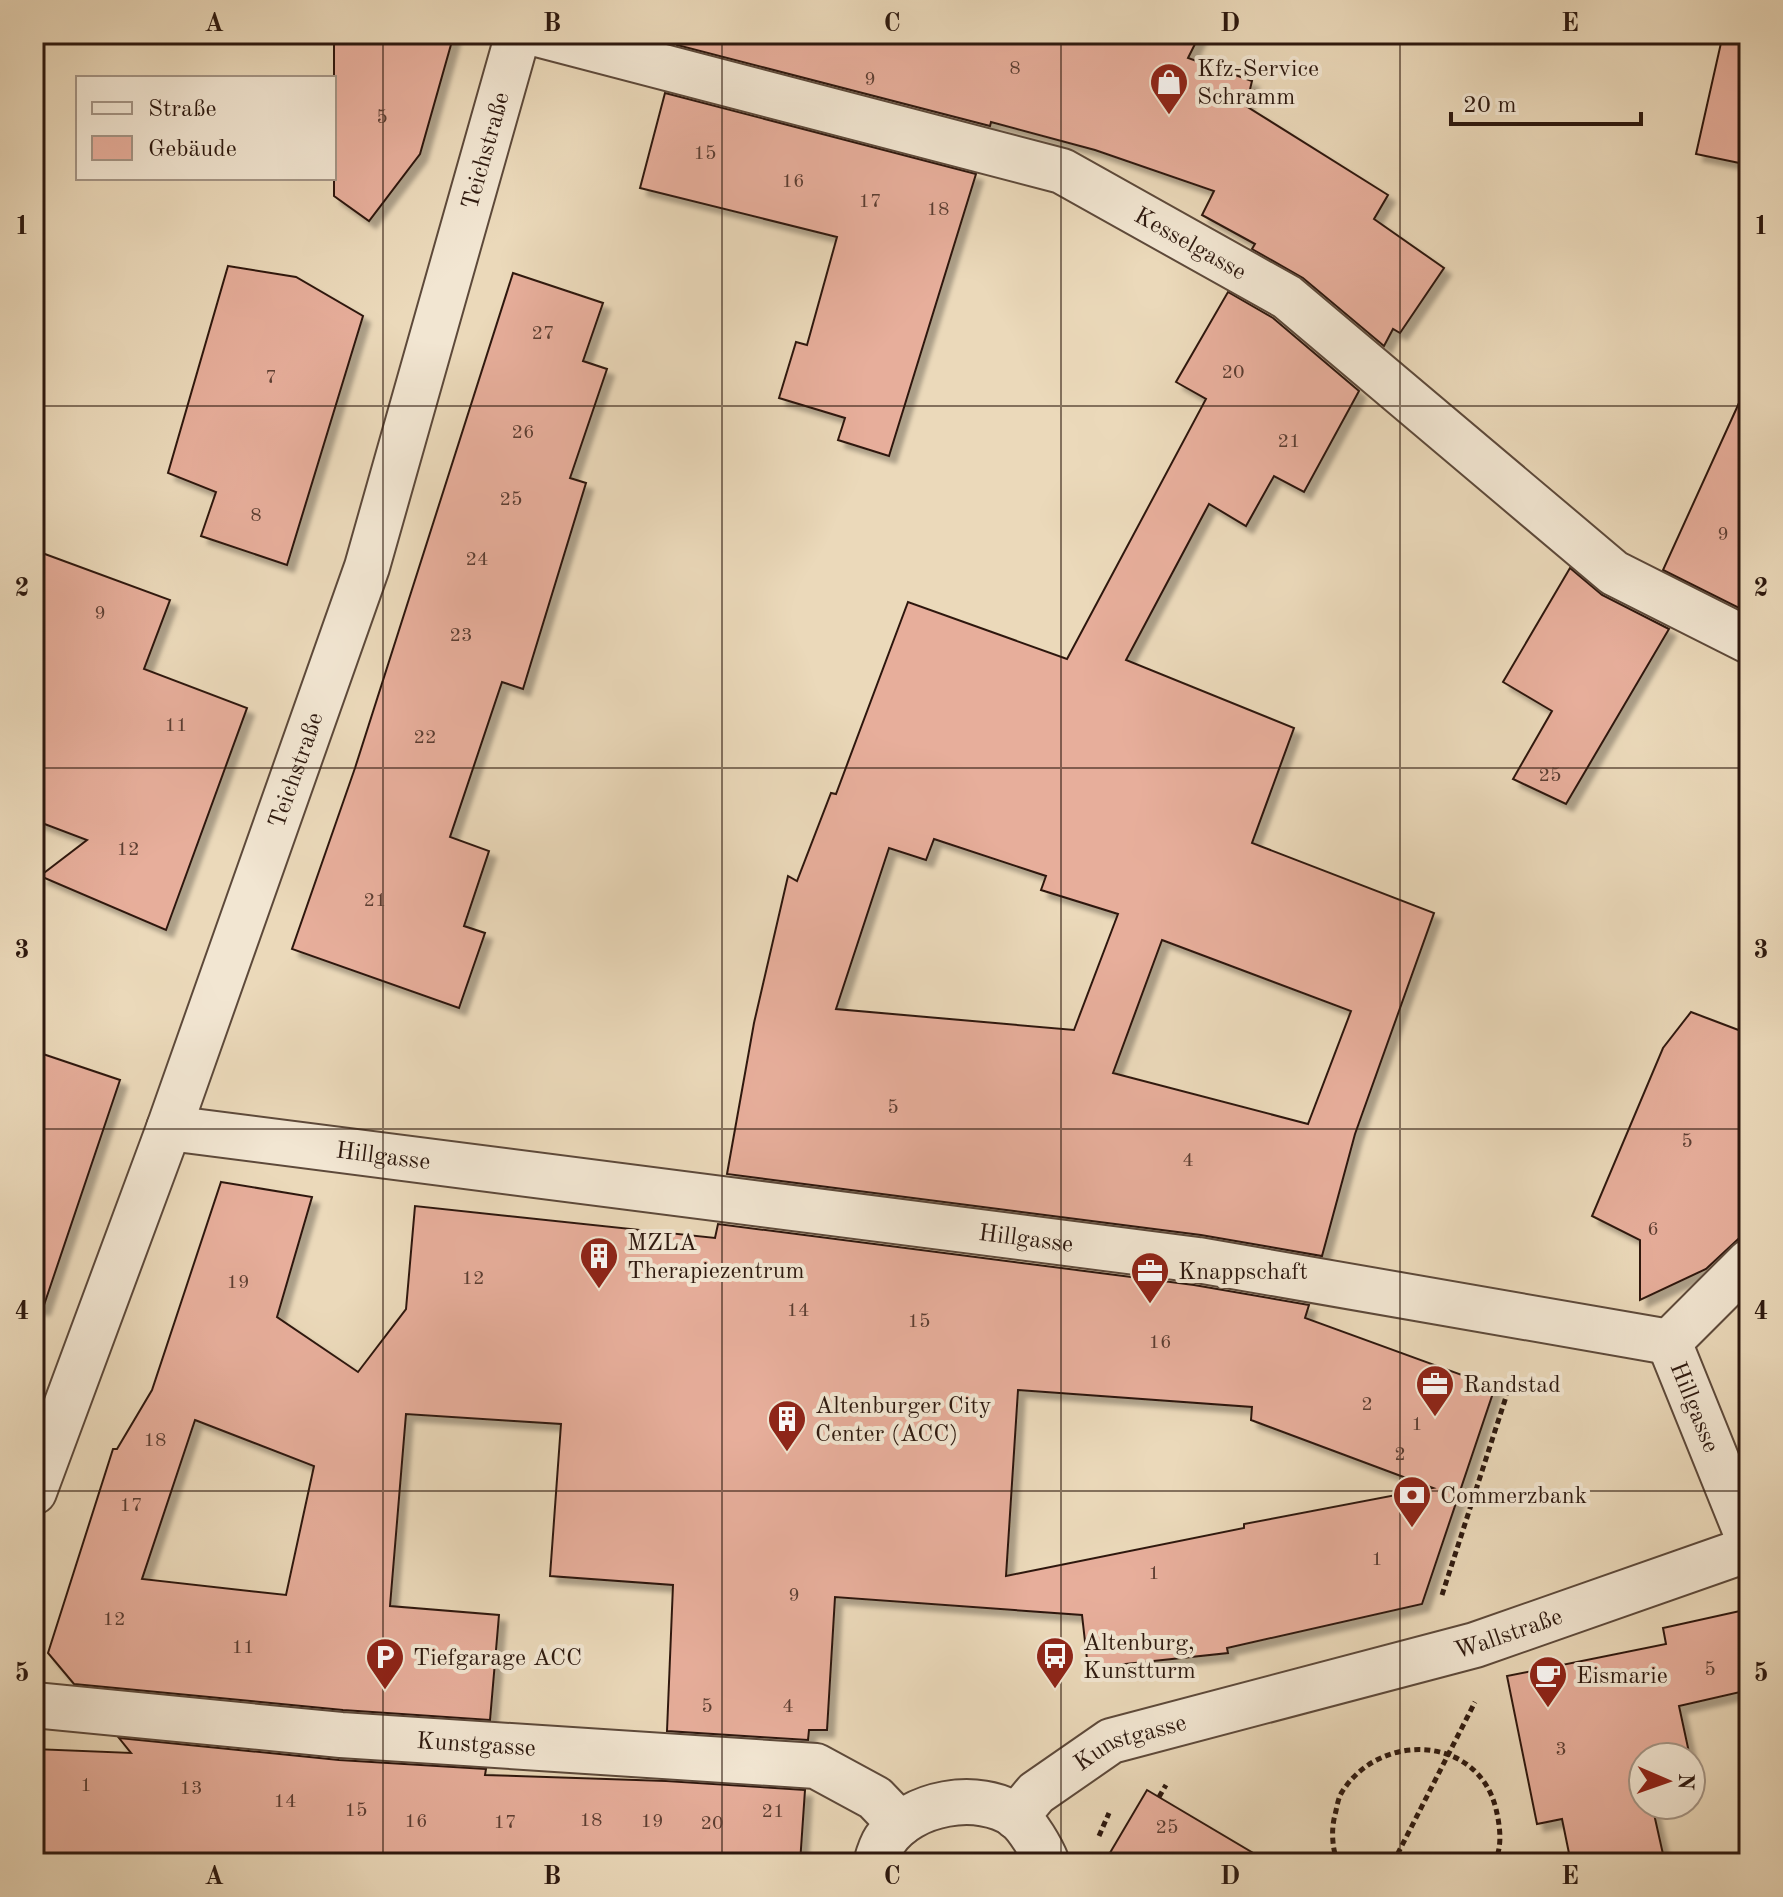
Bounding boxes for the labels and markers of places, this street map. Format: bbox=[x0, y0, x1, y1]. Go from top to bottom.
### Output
place label: Kfz-Service Schramm bbox=[1197, 58, 1319, 110]
shop icon: Kfz-Service Schramm bbox=[1148, 61, 1190, 116]
place label: MZLA Therapiezentrum bbox=[627, 1232, 805, 1284]
building icon: MZLA Therapiezentrum bbox=[578, 1235, 620, 1290]
office icon: Knappschaft bbox=[1129, 1250, 1171, 1305]
place label: Knappschaft bbox=[1178, 1261, 1308, 1285]
office icon: Randstad bbox=[1414, 1363, 1456, 1418]
place label: Randstad bbox=[1463, 1374, 1561, 1398]
place label: Altenburger City Center (ACC) bbox=[815, 1395, 992, 1447]
building icon: Altenburger City Center (ACC) bbox=[766, 1398, 808, 1453]
bank icon: Commerzbank bbox=[1391, 1474, 1433, 1529]
place label: Commerzbank bbox=[1440, 1485, 1587, 1509]
place label: Altenburg, Kunstturm bbox=[1083, 1632, 1196, 1684]
bus stop icon: Altenburg, Kunstturm bbox=[1034, 1635, 1076, 1690]
parking icon: Tiefgarage ACC bbox=[364, 1636, 406, 1691]
place label: Tiefgarage ACC bbox=[413, 1647, 582, 1671]
cafe icon: Eismarie bbox=[1527, 1654, 1569, 1709]
place label: Eismarie bbox=[1576, 1665, 1668, 1689]

